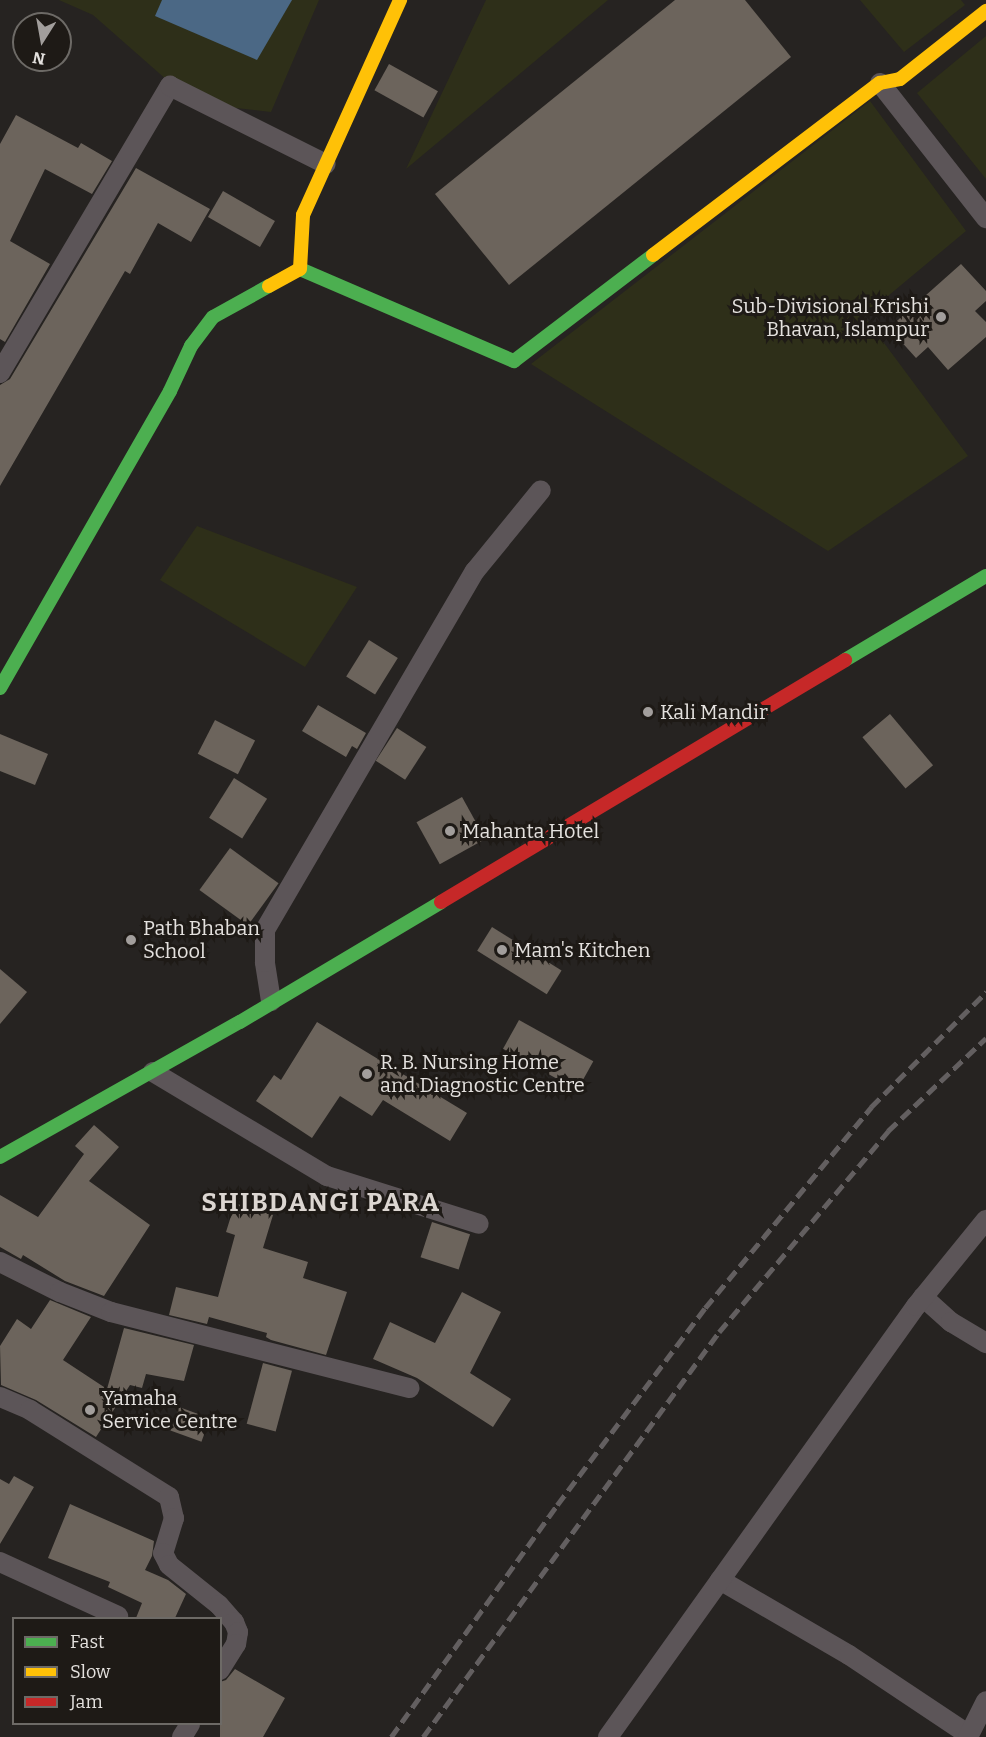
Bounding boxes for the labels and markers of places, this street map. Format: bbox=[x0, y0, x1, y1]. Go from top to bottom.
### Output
place label: Sub-Divisional Krishi Bhavan, Islampur bbox=[731, 294, 929, 341]
marker: Sub-Divisional Krishi Bhavan, Islampur bbox=[934, 310, 948, 324]
place label: Kali Mandir bbox=[660, 700, 768, 724]
marker: Kali Mandir bbox=[641, 705, 655, 719]
place label: Mahanta Hotel bbox=[462, 819, 599, 843]
marker: Mahanta Hotel bbox=[443, 824, 457, 838]
place label: Path Bhaban School bbox=[143, 916, 260, 963]
marker: Path Bhaban School bbox=[124, 933, 138, 947]
place label: Mam's Kitchen bbox=[514, 938, 650, 962]
marker: Mam's Kitchen bbox=[495, 943, 509, 957]
place label: R. B. Nursing Home and Diagnostic Centre bbox=[380, 1050, 585, 1097]
marker: R. B. Nursing Home and Diagnostic Centre bbox=[358, 1065, 376, 1083]
place label: Yamaha Service Centre bbox=[102, 1386, 237, 1433]
marker: Yamaha Service Centre bbox=[83, 1403, 97, 1417]

